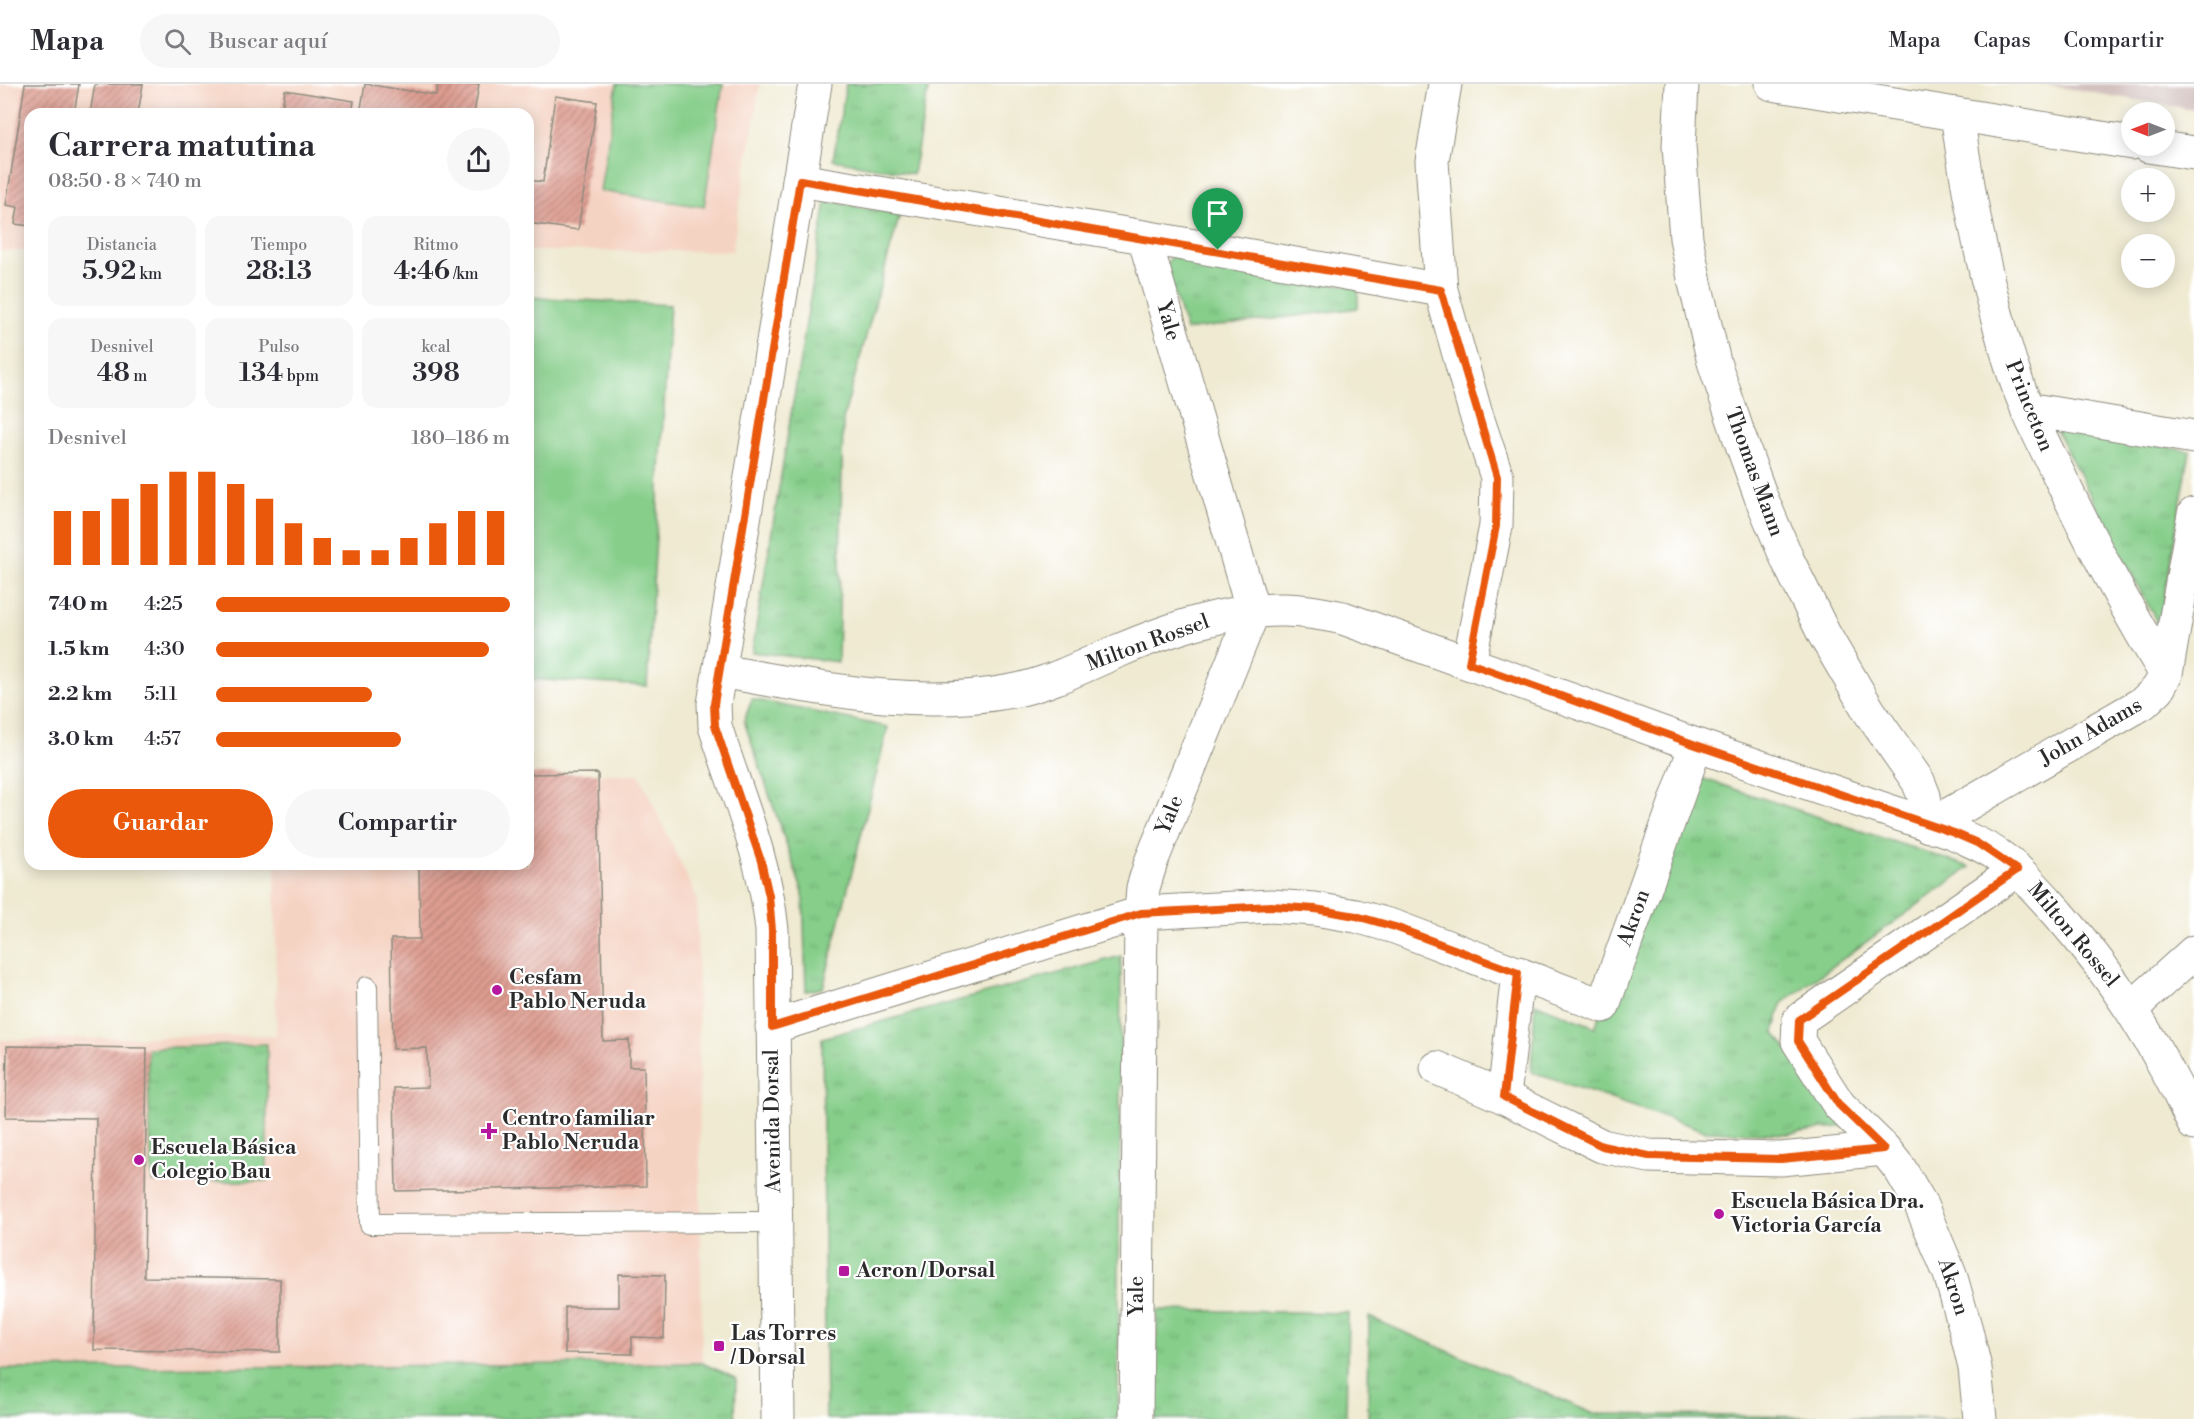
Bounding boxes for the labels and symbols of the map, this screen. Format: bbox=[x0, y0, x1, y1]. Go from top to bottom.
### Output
north arrow bbox=[2121, 102, 2175, 156]
pin bbox=[1192, 188, 1243, 250]
street label: Yale bbox=[1150, 297, 1186, 344]
street label: Princeton bbox=[1999, 357, 2059, 456]
street label: Thomas Mann bbox=[1719, 404, 1790, 541]
street label: Milton Rossel bbox=[1083, 609, 1213, 677]
street label: John Adams bbox=[2034, 692, 2147, 772]
street label: Yale bbox=[1150, 792, 1190, 839]
street label: Milton Rossel bbox=[2022, 877, 2124, 993]
street label: Akron bbox=[1611, 886, 1656, 951]
place label: Cesfam Pablo Neruda bbox=[509, 965, 647, 1015]
marker: Cesfam Pablo Neruda bbox=[490, 983, 504, 997]
street label: Avenida Dorsal bbox=[759, 1049, 787, 1194]
place label: Centro familiar Pablo Neruda bbox=[502, 1106, 655, 1156]
marker: Centro familiar Pablo Neruda bbox=[480, 1122, 498, 1140]
place label: Escuela Básica Colegio Bau bbox=[151, 1135, 297, 1185]
marker: Escuela Básica Colegio Bau bbox=[132, 1153, 146, 1167]
place label: Escuela Básica Dra. Victoria García bbox=[1730, 1189, 1924, 1239]
marker: Escuela Básica Dra. Victoria García bbox=[1712, 1207, 1726, 1221]
street label: Akron bbox=[1931, 1254, 1975, 1319]
place label: Acron / Dorsal bbox=[855, 1258, 995, 1284]
marker: Acron / Dorsal bbox=[837, 1264, 851, 1278]
street label: Yale bbox=[1124, 1276, 1150, 1317]
place label: Las Torres / Dorsal bbox=[730, 1321, 836, 1371]
marker: Las Torres / Dorsal bbox=[712, 1339, 726, 1353]

